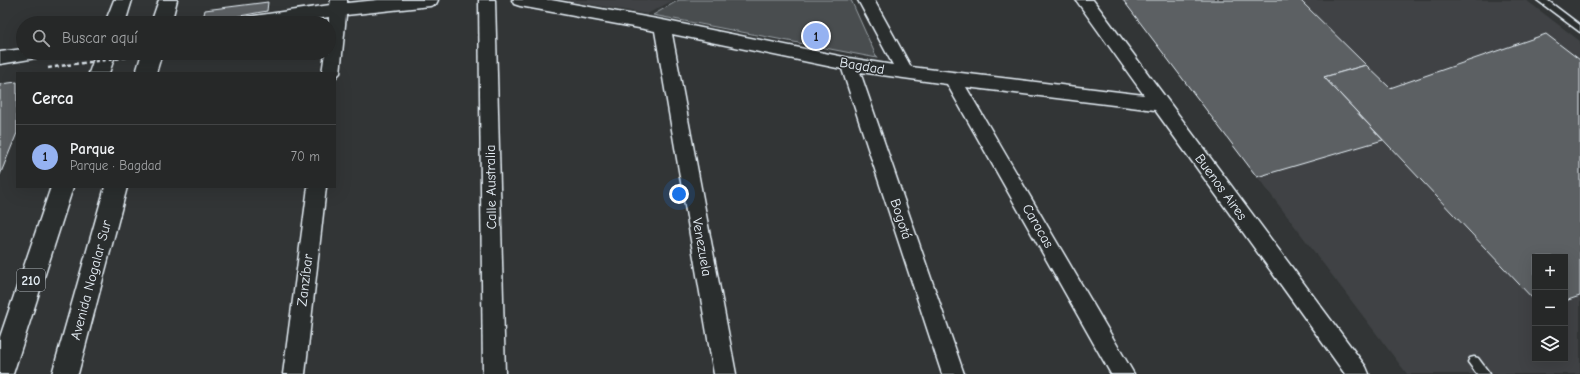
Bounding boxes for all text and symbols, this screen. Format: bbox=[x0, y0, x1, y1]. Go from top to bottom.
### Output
search box bbox=[16, 16, 336, 60]
pin: 1 bbox=[803, 21, 829, 51]
icon: search bbox=[30, 27, 52, 49]
text: Buscar aquí bbox=[62, 29, 138, 47]
street label: Bagdad bbox=[838, 54, 886, 78]
text: Cerca bbox=[32, 89, 74, 108]
text: Parque bbox=[70, 140, 115, 158]
street label: Calle Australia bbox=[482, 144, 500, 230]
text: 1 bbox=[42, 149, 48, 164]
text: 70 m bbox=[291, 149, 320, 164]
street label: Buenos Aires bbox=[1191, 151, 1251, 224]
text: Parque · Bagdad bbox=[70, 158, 161, 173]
your location bbox=[669, 184, 689, 204]
street label: Bogotá bbox=[886, 197, 916, 241]
street label: Caracas bbox=[1019, 201, 1057, 251]
street label: Venezuela bbox=[689, 216, 715, 278]
street label: Avenida Nogalar Sur bbox=[67, 218, 115, 342]
street label: Zanzíbar bbox=[293, 252, 317, 307]
map controls bbox=[1532, 254, 1568, 362]
button: + bbox=[1532, 254, 1568, 290]
road number: 210 bbox=[17, 269, 45, 291]
button: − bbox=[1532, 290, 1568, 326]
button: layers bbox=[1532, 326, 1568, 362]

